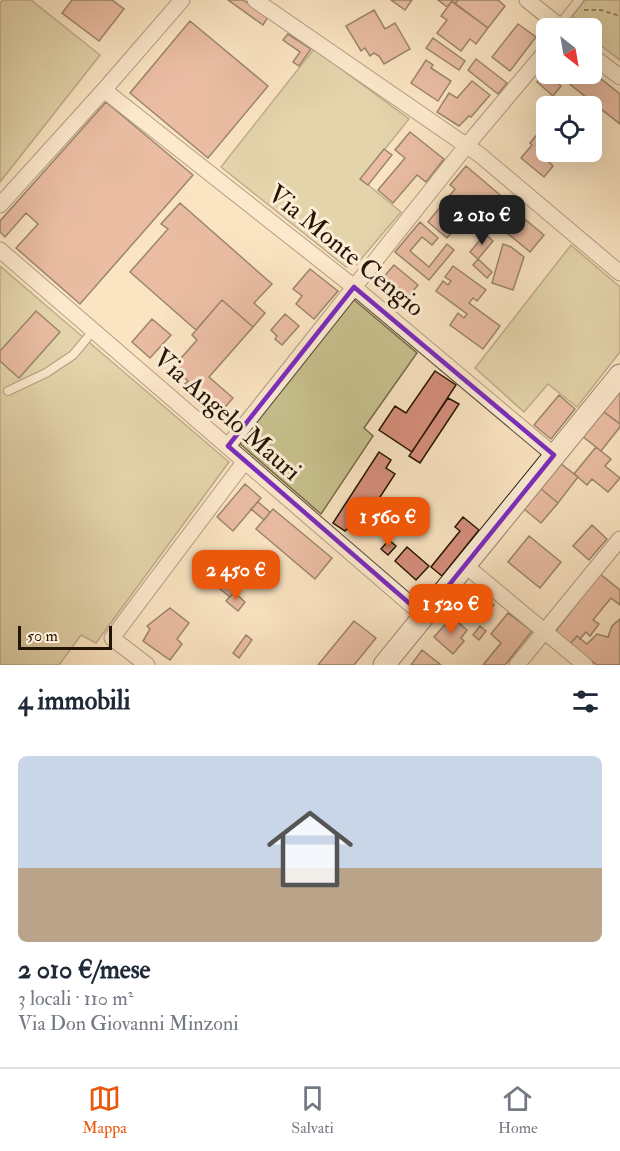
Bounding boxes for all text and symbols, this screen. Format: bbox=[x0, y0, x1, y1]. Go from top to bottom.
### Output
north arrow bbox=[536, 18, 602, 84]
map controls bbox=[536, 18, 602, 162]
button: locate bbox=[536, 96, 602, 162]
street label: Via Monte Cengio bbox=[261, 178, 431, 324]
pin: 2 010 € bbox=[427, 195, 537, 246]
text: 2 010 € bbox=[453, 202, 511, 227]
street label: Via Angelo Mauri bbox=[147, 342, 307, 488]
pin: 1 560 € bbox=[333, 497, 443, 548]
text: 1 560 € bbox=[360, 504, 416, 529]
pin: 2 450 € bbox=[181, 550, 291, 601]
text: 2 450 € bbox=[206, 557, 266, 582]
pin: 1 520 € bbox=[396, 584, 506, 635]
text: 1 520 € bbox=[423, 591, 479, 616]
scale bar bbox=[18, 623, 112, 650]
text: 50 m bbox=[27, 626, 58, 646]
text: 4 immobili bbox=[18, 685, 130, 717]
icon: filters bbox=[569, 685, 602, 718]
icon: home bbox=[256, 795, 364, 903]
text: 2 010 €/mese bbox=[18, 954, 150, 986]
text: 3 locali · 110 m² bbox=[18, 986, 133, 1011]
text: Via Don Giovanni Minzoni bbox=[18, 1011, 239, 1036]
tab: Mappa bbox=[82, 1082, 127, 1138]
tab: Salvati bbox=[291, 1082, 334, 1138]
tab: Home bbox=[498, 1082, 538, 1138]

